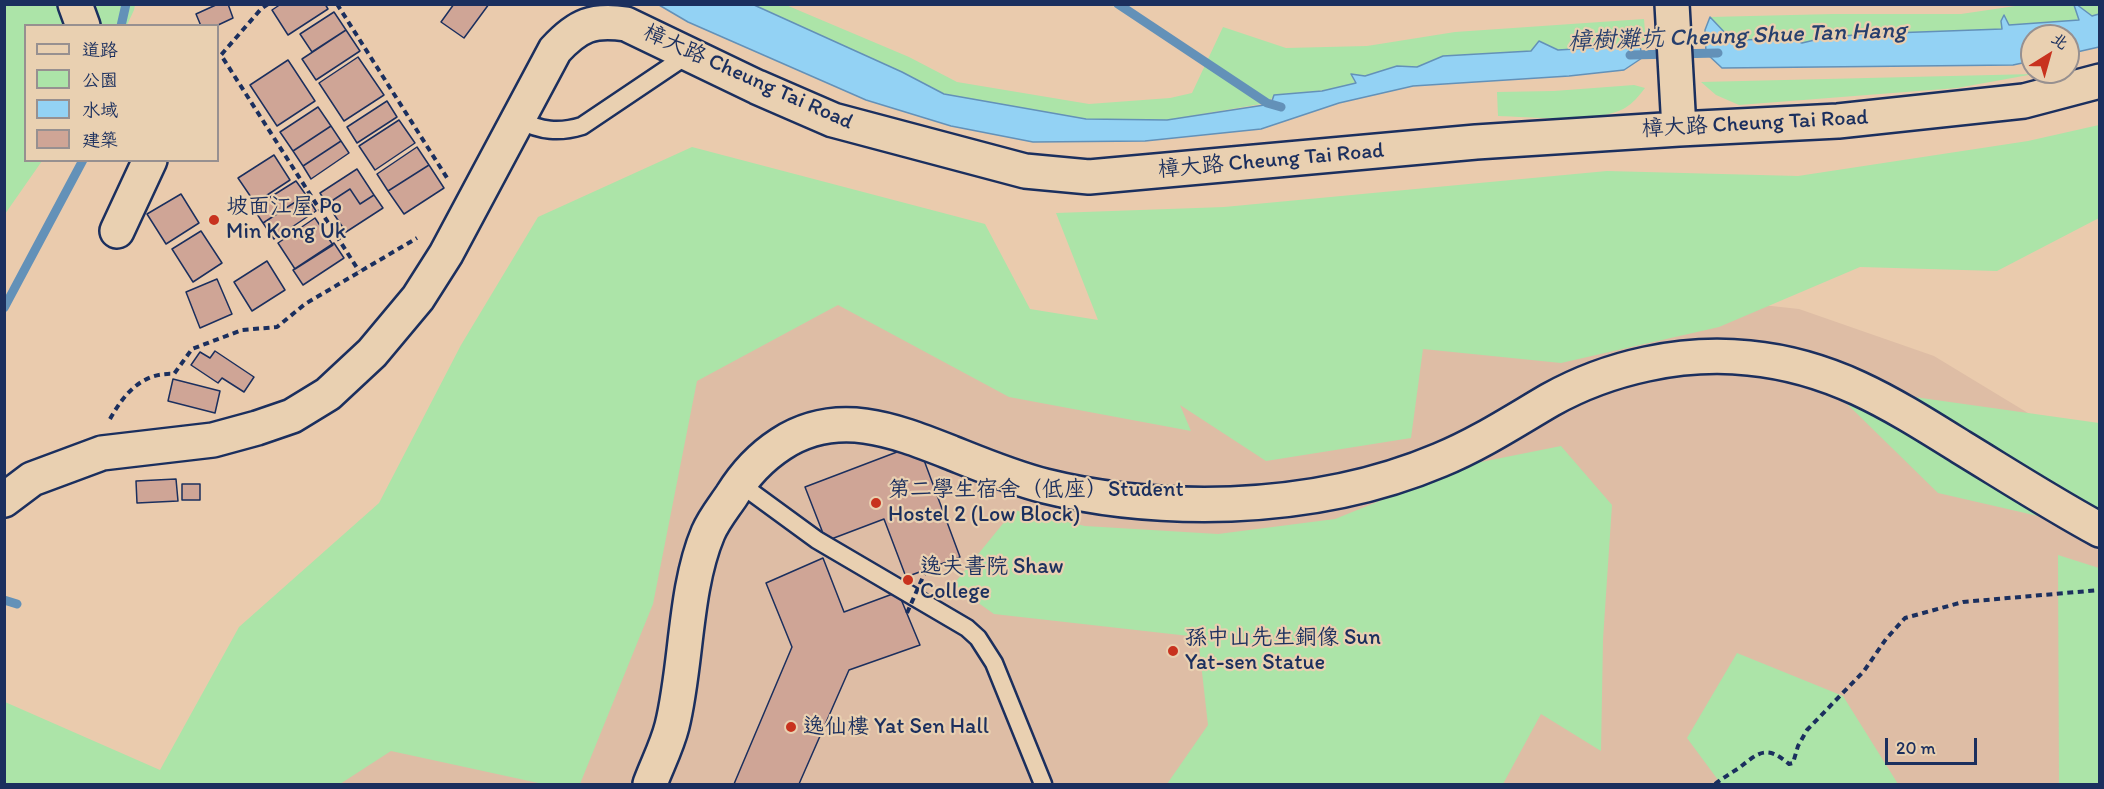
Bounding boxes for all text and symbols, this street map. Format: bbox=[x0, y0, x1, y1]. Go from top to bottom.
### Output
water label: 樟樹灘坑 Cheung Shue Tan Hang bbox=[1567, 17, 1907, 57]
street label: 樟大路 Cheung Tai Road bbox=[639, 20, 857, 136]
legend bbox=[24, 24, 219, 162]
north arrow bbox=[2020, 24, 2080, 84]
text: 北 bbox=[2048, 28, 2072, 53]
text: 道路 bbox=[82, 39, 118, 61]
text: 公園 bbox=[82, 69, 118, 91]
text: 水域 bbox=[82, 99, 118, 121]
street label: 樟大路 Cheung Tai Road bbox=[1641, 105, 1869, 143]
text: 建築 bbox=[82, 129, 118, 151]
street label: 樟大路 Cheung Tai Road bbox=[1157, 138, 1385, 184]
place label: 坡面江屋 Po Min Kong Uk bbox=[226, 194, 346, 246]
marker: 坡面江屋 Po Min Kong Uk bbox=[207, 213, 221, 227]
place label: 第二學生宿舍（低座）Student Hostel 2 (Low Block) bbox=[888, 477, 1184, 528]
marker: 第二學生宿舍（低座）Student Hostel 2 (Low Block) bbox=[869, 496, 883, 510]
place label: 逸夫書院 Shaw College bbox=[920, 554, 1064, 606]
marker: 逸夫書院 Shaw College bbox=[901, 573, 915, 587]
place label: 孫中山先生銅像 Sun Yat-sen Statue bbox=[1185, 625, 1381, 676]
marker: 孫中山先生銅像 Sun Yat-sen Statue bbox=[1166, 644, 1180, 658]
place label: 逸仙樓 Yat Sen Hall bbox=[803, 714, 989, 740]
marker: 逸仙樓 Yat Sen Hall bbox=[784, 720, 798, 734]
scale bar bbox=[1888, 726, 1980, 764]
text: 20 m bbox=[1896, 737, 1936, 759]

